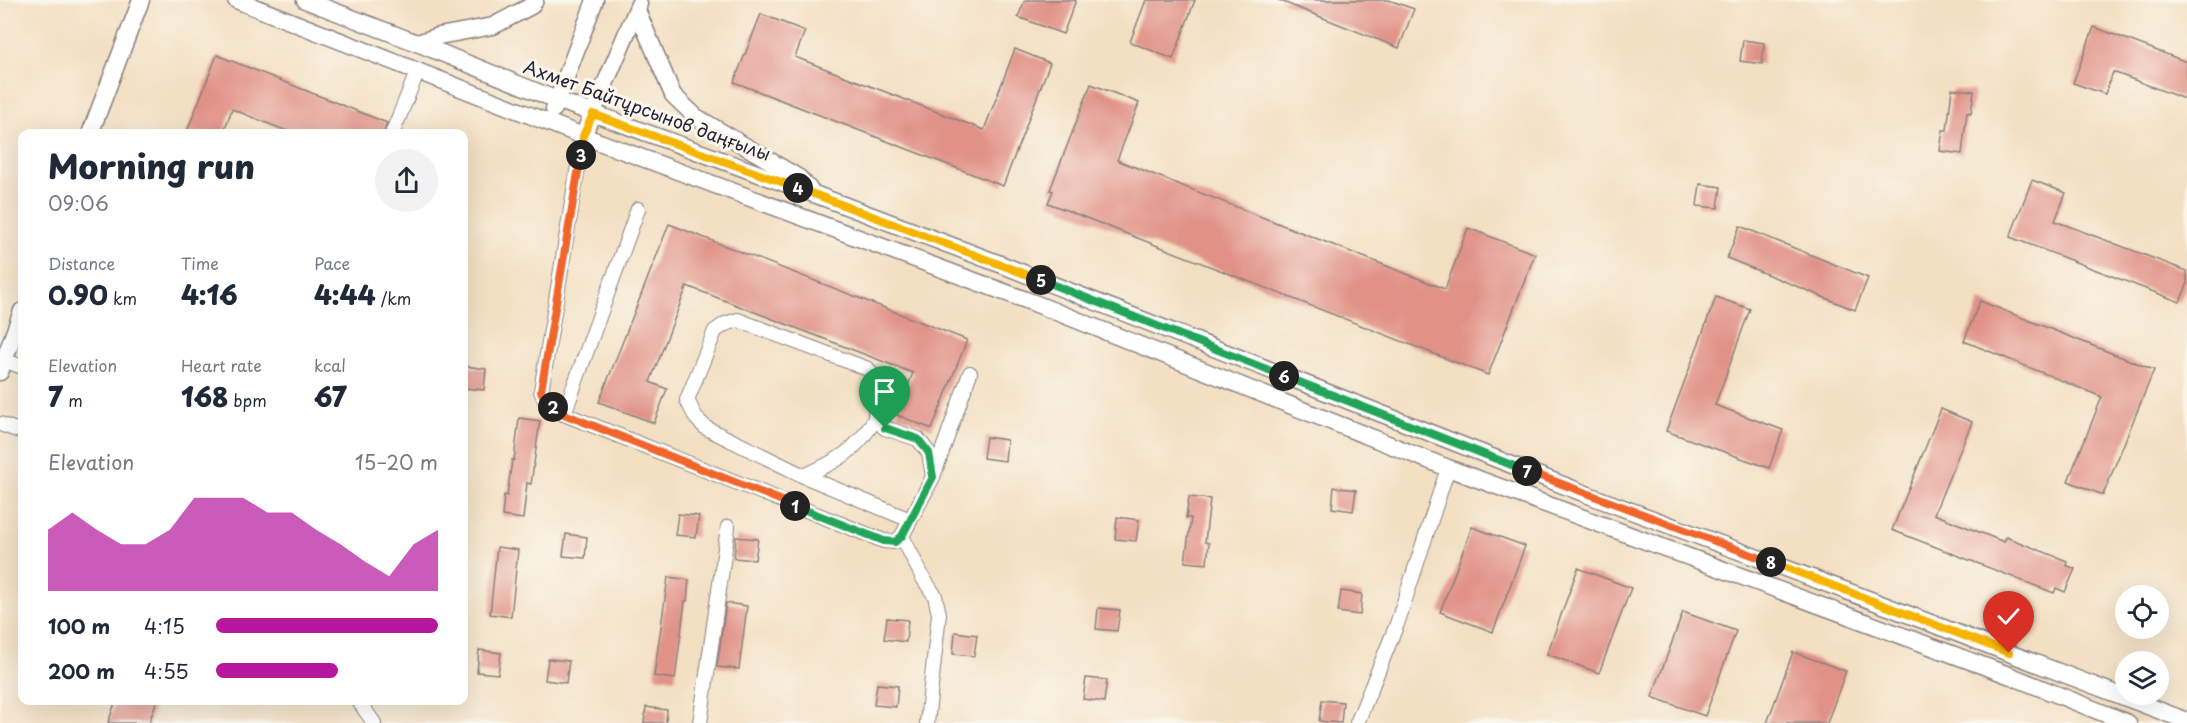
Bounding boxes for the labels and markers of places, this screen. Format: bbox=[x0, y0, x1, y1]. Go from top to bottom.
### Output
pin: 3 bbox=[566, 140, 596, 170]
pin: 4 bbox=[783, 173, 813, 203]
pin: 5 bbox=[1026, 265, 1056, 295]
pin: 6 bbox=[1269, 361, 1299, 391]
pin bbox=[859, 366, 910, 428]
pin: 2 bbox=[538, 392, 568, 422]
pin: 7 bbox=[1512, 456, 1542, 486]
pin: 1 bbox=[780, 491, 810, 521]
pin: 8 bbox=[1756, 547, 1786, 577]
pin bbox=[1983, 591, 2034, 653]

